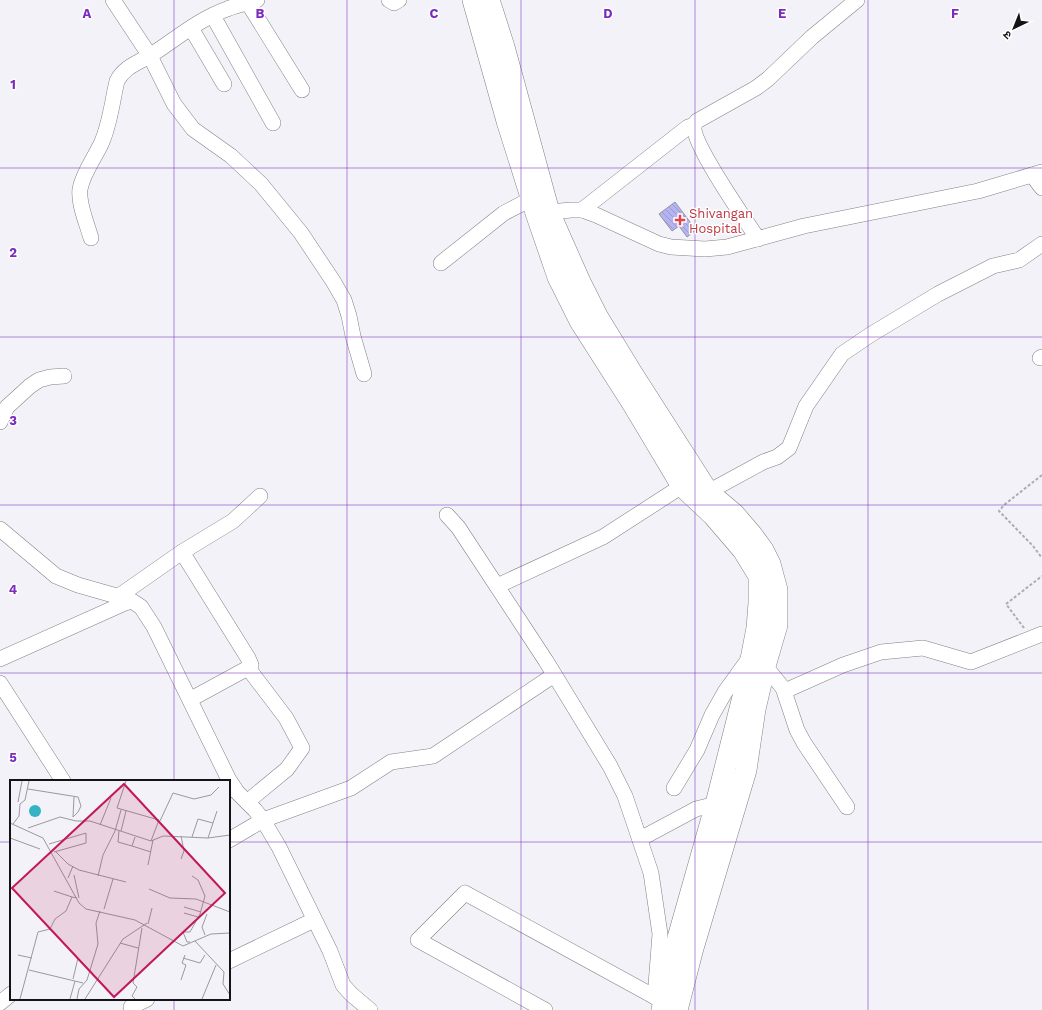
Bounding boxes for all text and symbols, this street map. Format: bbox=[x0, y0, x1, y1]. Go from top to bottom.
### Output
text: A bbox=[83, 6, 92, 21]
text: B bbox=[256, 6, 265, 21]
text: C bbox=[430, 6, 439, 21]
text: D bbox=[603, 6, 613, 21]
text: E bbox=[778, 6, 786, 21]
text: F bbox=[951, 6, 959, 21]
north arrow bbox=[994, 8, 1034, 48]
text: उ bbox=[1000, 28, 1014, 42]
text: 1 bbox=[10, 77, 16, 92]
place label: Shivangan Hospital bbox=[689, 206, 753, 236]
marker: Shivangan Hospital bbox=[674, 214, 686, 226]
text: 2 bbox=[9, 245, 17, 260]
text: 3 bbox=[9, 413, 17, 428]
text: 4 bbox=[9, 582, 18, 597]
text: 5 bbox=[9, 750, 17, 765]
inset map bbox=[10, 780, 230, 1000]

